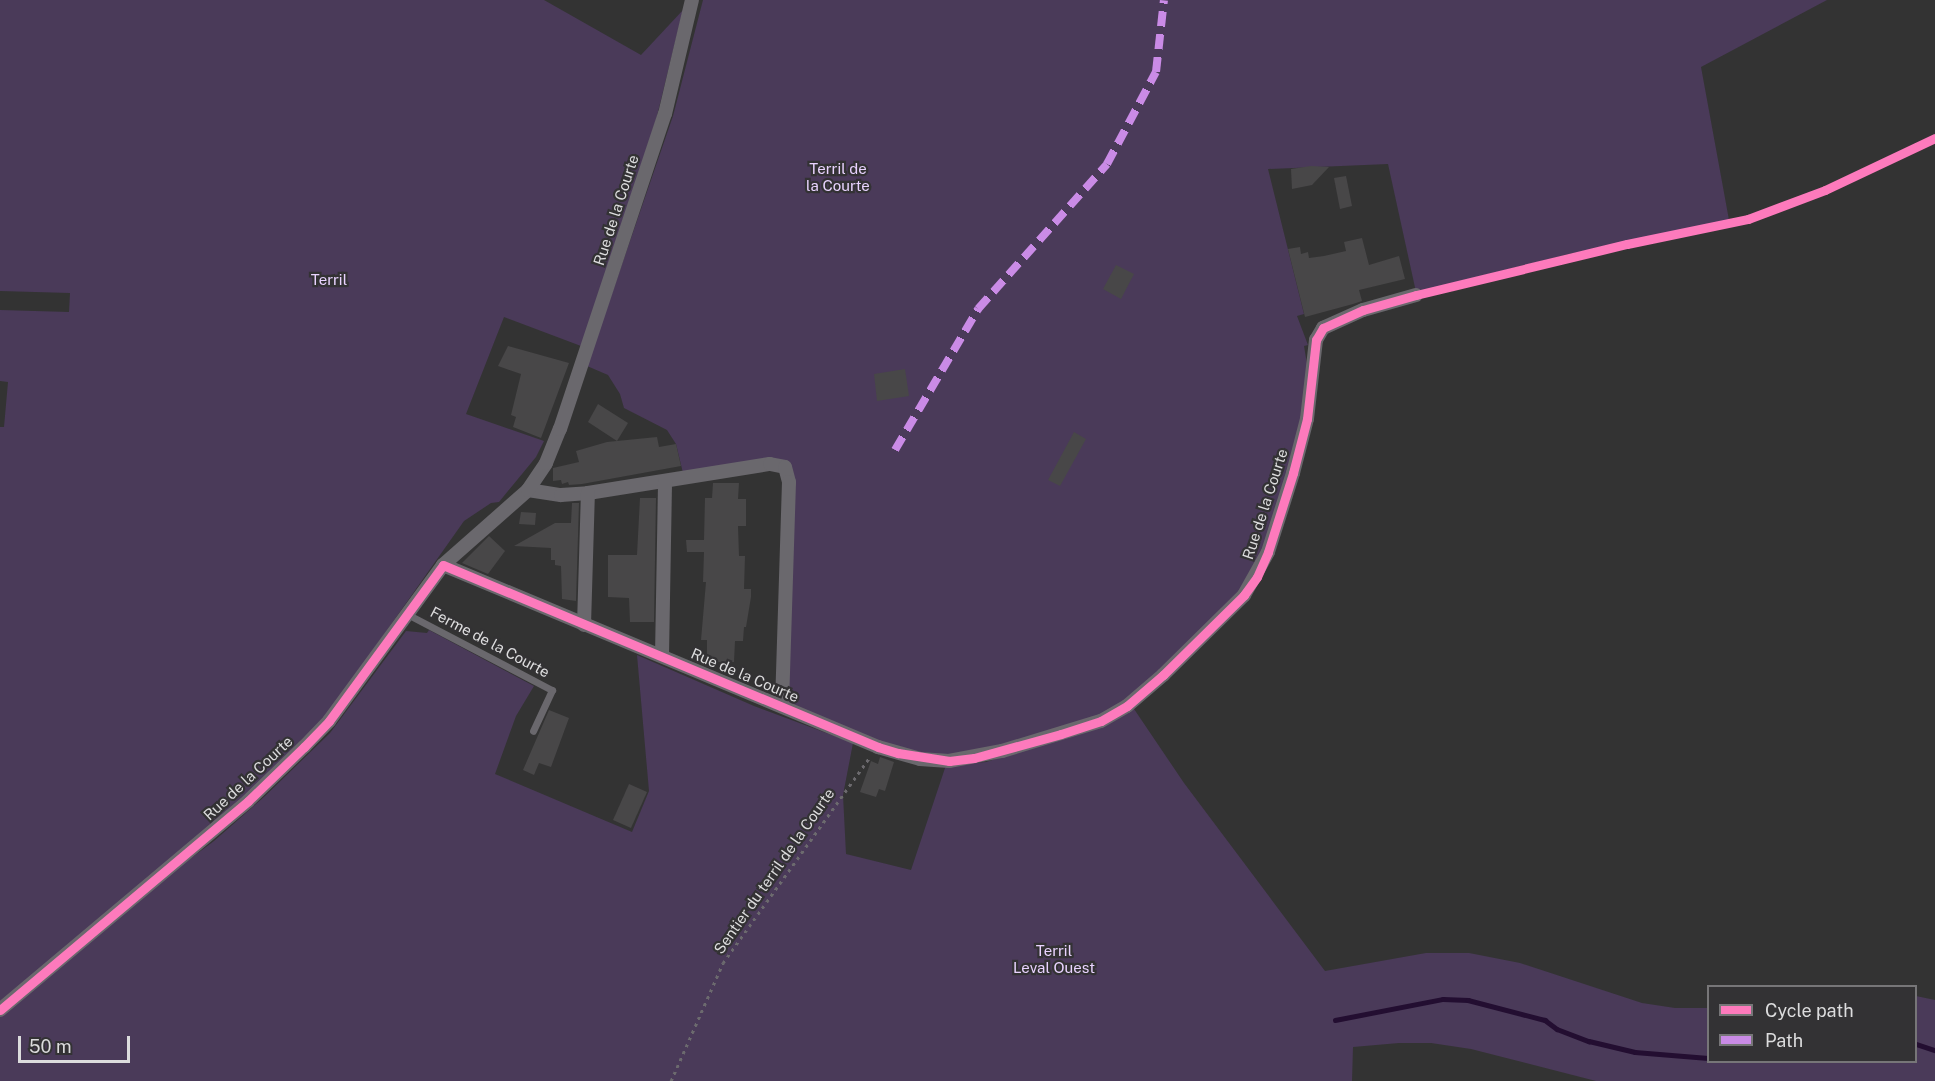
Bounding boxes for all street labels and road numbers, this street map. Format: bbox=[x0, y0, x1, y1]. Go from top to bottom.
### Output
street label: Rue de la Courte bbox=[590, 152, 642, 268]
street label: Rue de la Courte bbox=[1239, 446, 1291, 562]
street label: Ferme de la Courte bbox=[427, 603, 553, 681]
street label: Rue de la Courte bbox=[688, 644, 802, 706]
street label: Rue de la Courte bbox=[200, 732, 296, 824]
street label: Sentier du terril de la Courte bbox=[710, 785, 838, 957]

